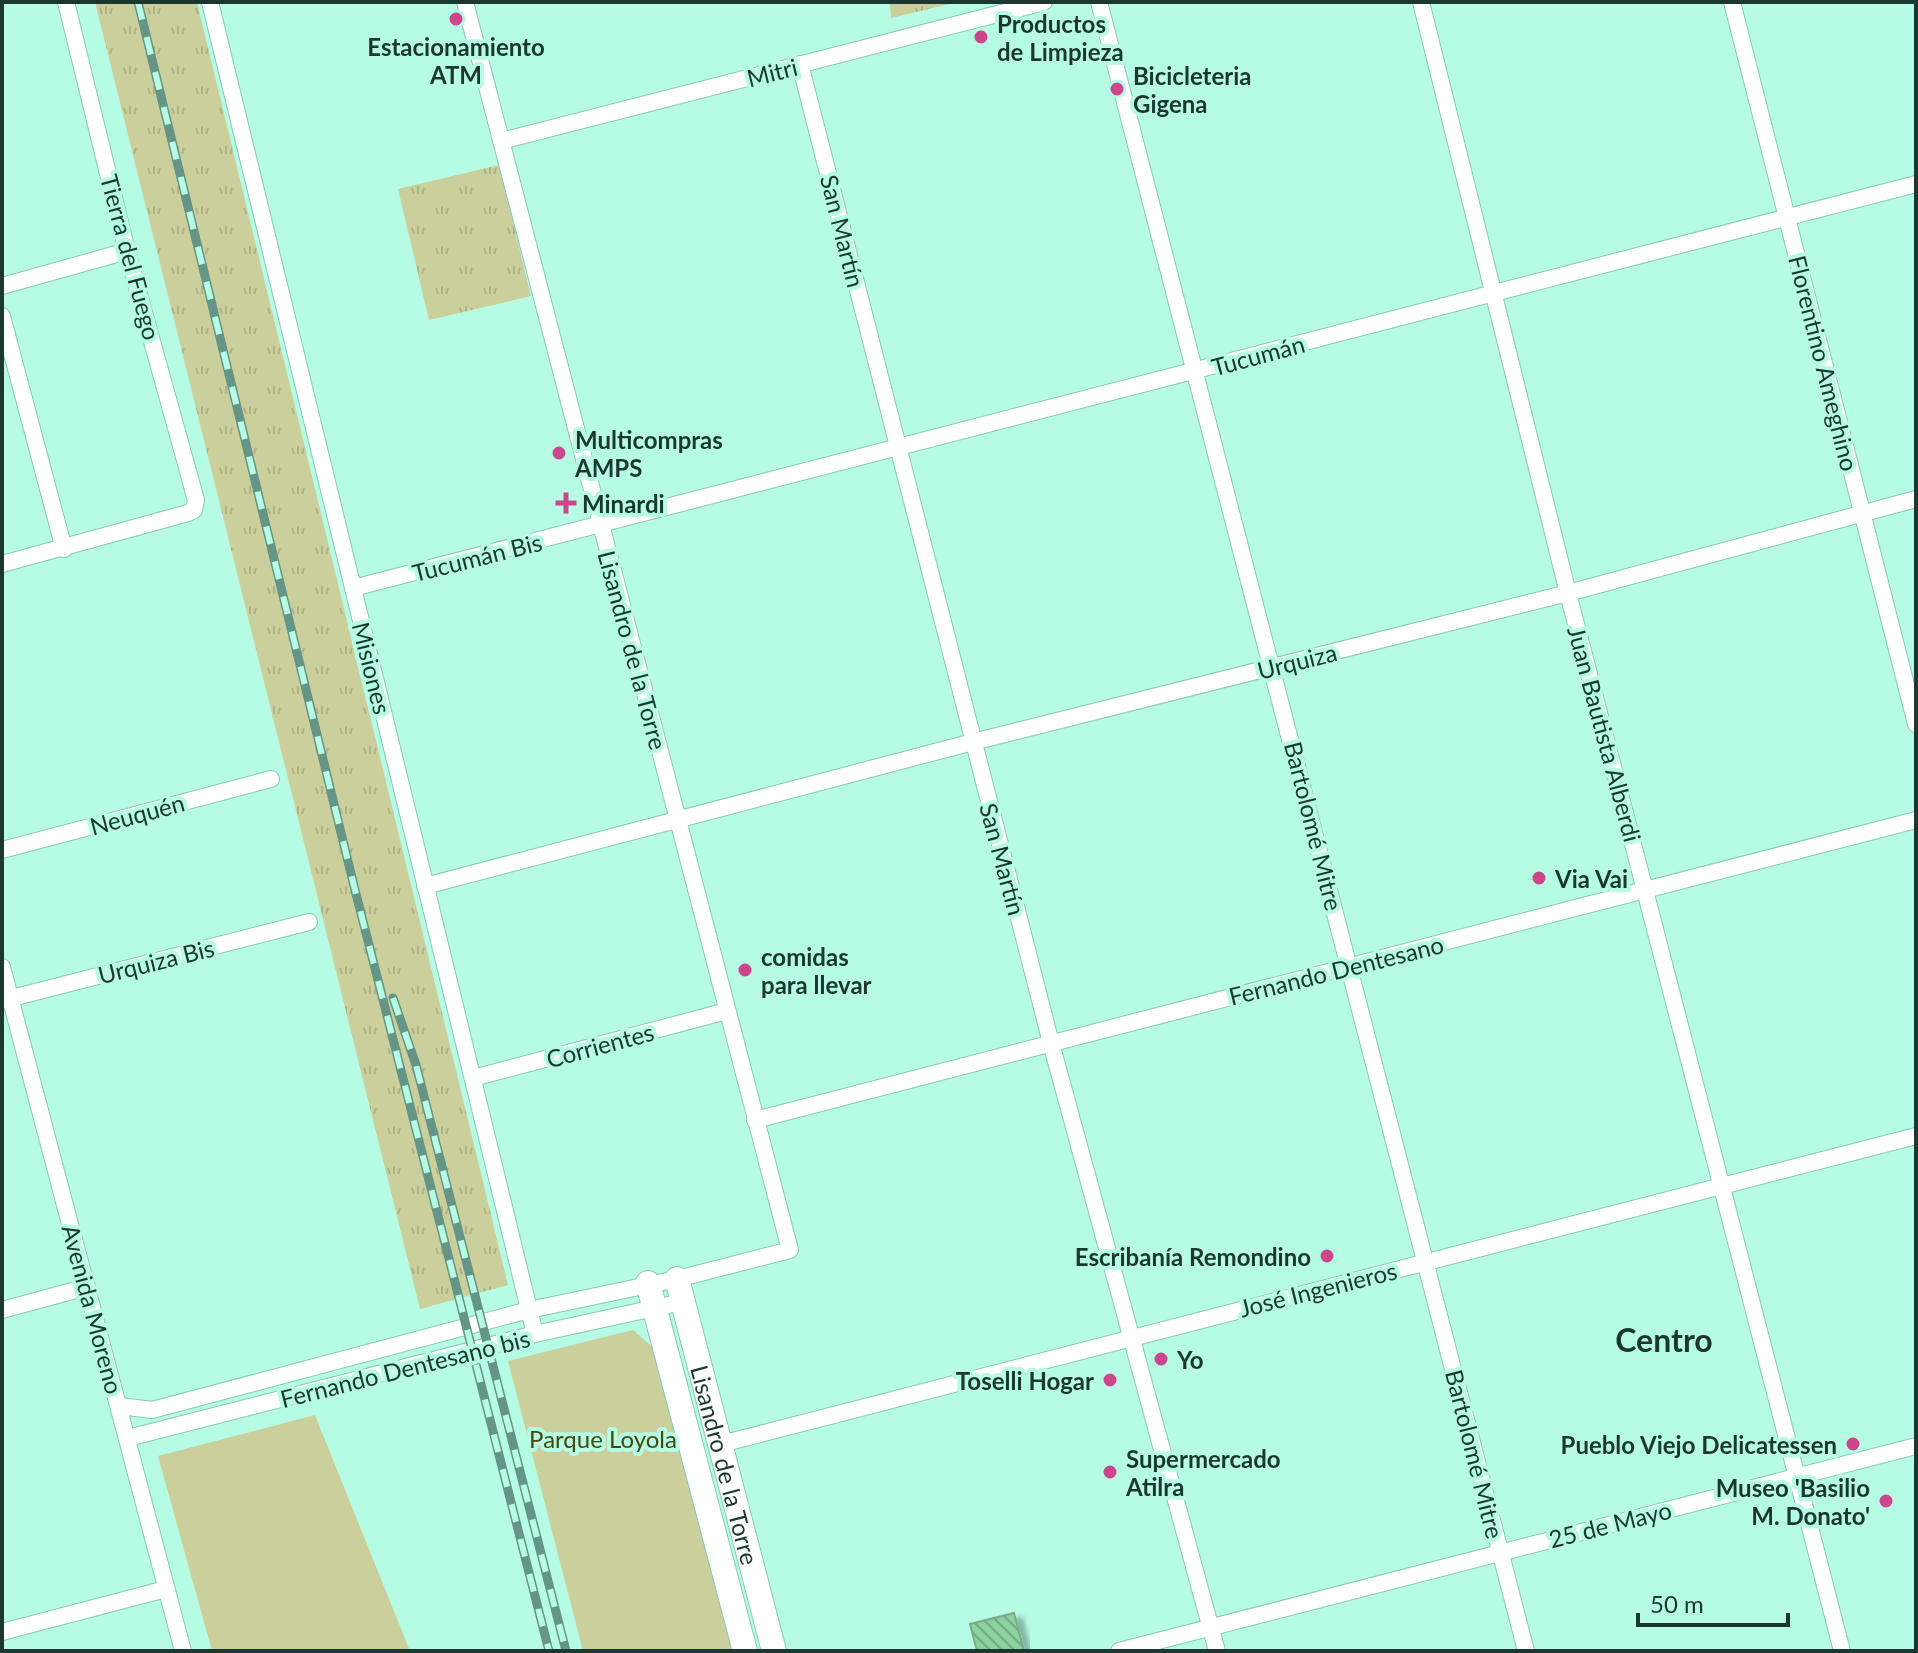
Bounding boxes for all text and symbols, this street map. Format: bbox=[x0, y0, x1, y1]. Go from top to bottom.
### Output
place label: Productos de Limpieza bbox=[997, 9, 1124, 66]
marker: Estacionamiento ATM bbox=[447, 10, 465, 28]
marker: Productos de Limpieza bbox=[972, 28, 990, 46]
place label: Estacionamiento ATM bbox=[367, 32, 545, 89]
street label: Mitri bbox=[744, 52, 800, 92]
place label: Bicicleteria Gigena bbox=[1133, 61, 1251, 118]
marker: Bicicleteria Gigena bbox=[1108, 80, 1126, 98]
street label: Tierra del Fuego bbox=[95, 171, 167, 343]
street label: San Martín bbox=[815, 172, 871, 290]
street label: Florentino Ameghino bbox=[1783, 252, 1865, 474]
street label: Tucumán bbox=[1208, 329, 1308, 381]
place label: Multicompras AMPS bbox=[574, 425, 723, 482]
marker: Multicompras AMPS bbox=[550, 444, 568, 462]
place label: Minardi bbox=[582, 489, 665, 518]
marker: Minardi bbox=[557, 494, 575, 512]
street label: Tucumán Bis bbox=[409, 527, 545, 587]
street label: Lisandro de la Torre bbox=[592, 547, 674, 753]
street label: Misiones bbox=[347, 619, 397, 717]
street label: Juan Bautista Alberdi bbox=[1562, 623, 1648, 845]
street label: Urquiza bbox=[1254, 637, 1340, 685]
street label: Bartolomé Mitre bbox=[1279, 738, 1349, 914]
street label: Neuquén bbox=[86, 787, 188, 841]
street label: San Martín bbox=[974, 800, 1032, 918]
place label: Via Vai bbox=[1554, 864, 1628, 893]
marker: Via Vai bbox=[1530, 869, 1548, 887]
street label: Fernando Dentesano bbox=[1226, 929, 1446, 1011]
street label: Urquiza Bis bbox=[95, 933, 217, 989]
place label: comidas para llevar bbox=[761, 942, 872, 999]
marker: comidas para llevar bbox=[736, 961, 754, 979]
street label: Corrientes bbox=[543, 1017, 657, 1073]
street label: Avenida Moreno bbox=[56, 1221, 130, 1397]
place label: Escribanía Remondino bbox=[1075, 1242, 1311, 1271]
marker: Escribanía Remondino bbox=[1318, 1247, 1336, 1265]
street label: José Ingenieros bbox=[1236, 1255, 1400, 1323]
district label: Centro bbox=[1615, 1320, 1713, 1359]
street label: Fernando Dentesano bis bbox=[277, 1323, 533, 1413]
place label: Yo bbox=[1176, 1345, 1204, 1374]
marker: Yo bbox=[1152, 1350, 1170, 1368]
street label: Lisandro de la Torre bbox=[686, 1362, 765, 1568]
place label: Toselli Hogar bbox=[956, 1366, 1094, 1395]
street label: Bartolomé Mitre bbox=[1440, 1366, 1510, 1542]
marker: Toselli Hogar bbox=[1101, 1371, 1119, 1389]
park label: Parque Loyola bbox=[529, 1424, 677, 1453]
place label: Pueblo Viejo Delicatessen bbox=[1561, 1430, 1837, 1459]
marker: Pueblo Viejo Delicatessen bbox=[1844, 1435, 1862, 1453]
place label: Supermercado Atilra bbox=[1125, 1444, 1281, 1501]
marker: Supermercado Atilra bbox=[1101, 1463, 1119, 1481]
place label: Museo 'Basilio M. Donato' bbox=[1716, 1473, 1870, 1530]
marker: Museo 'Basilio M. Donato' bbox=[1877, 1492, 1895, 1510]
street label: 25 de Mayo bbox=[1546, 1495, 1674, 1553]
scale bar bbox=[1638, 1577, 1788, 1627]
text: 50 m bbox=[1650, 1589, 1704, 1618]

